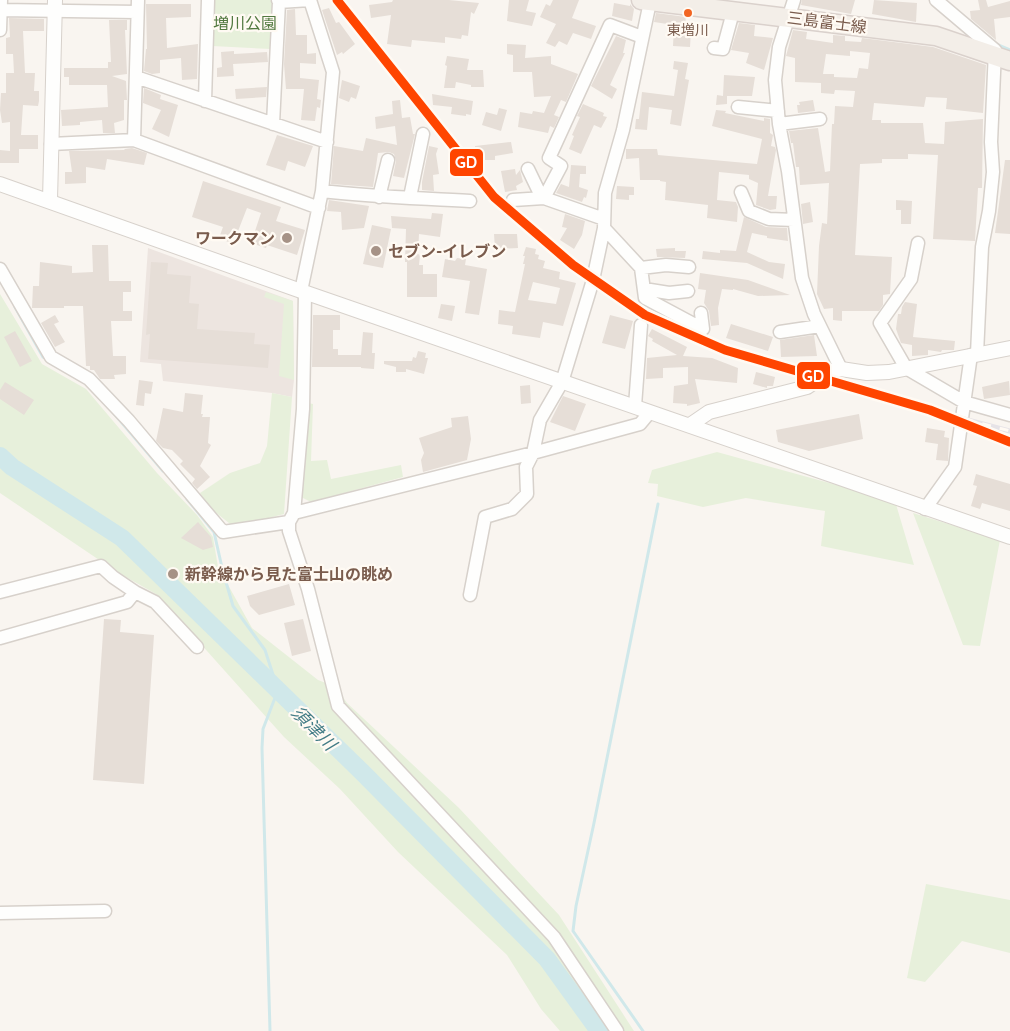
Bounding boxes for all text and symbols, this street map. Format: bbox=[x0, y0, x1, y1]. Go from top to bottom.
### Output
marker: 東増川 bbox=[682, 7, 694, 19]
street label: 三島富士線 bbox=[786, 7, 868, 37]
park label: 増川公園 bbox=[213, 13, 277, 33]
place label: 東増川 bbox=[667, 21, 709, 39]
line badge: GD bbox=[449, 148, 484, 177]
text: GD bbox=[455, 152, 477, 172]
place label: ワークマン bbox=[195, 228, 275, 248]
marker: ワークマン bbox=[280, 231, 294, 245]
place label: セブン-イレブン bbox=[388, 241, 506, 261]
marker: セブン-イレブン bbox=[369, 244, 383, 258]
line badge: GD bbox=[796, 361, 831, 390]
text: GD bbox=[802, 366, 824, 386]
place label: 新幹線から見た富士山の眺め bbox=[185, 564, 393, 584]
marker: 新幹線から見た富士山の眺め bbox=[166, 567, 180, 581]
water label: 須津川 bbox=[287, 701, 343, 757]

